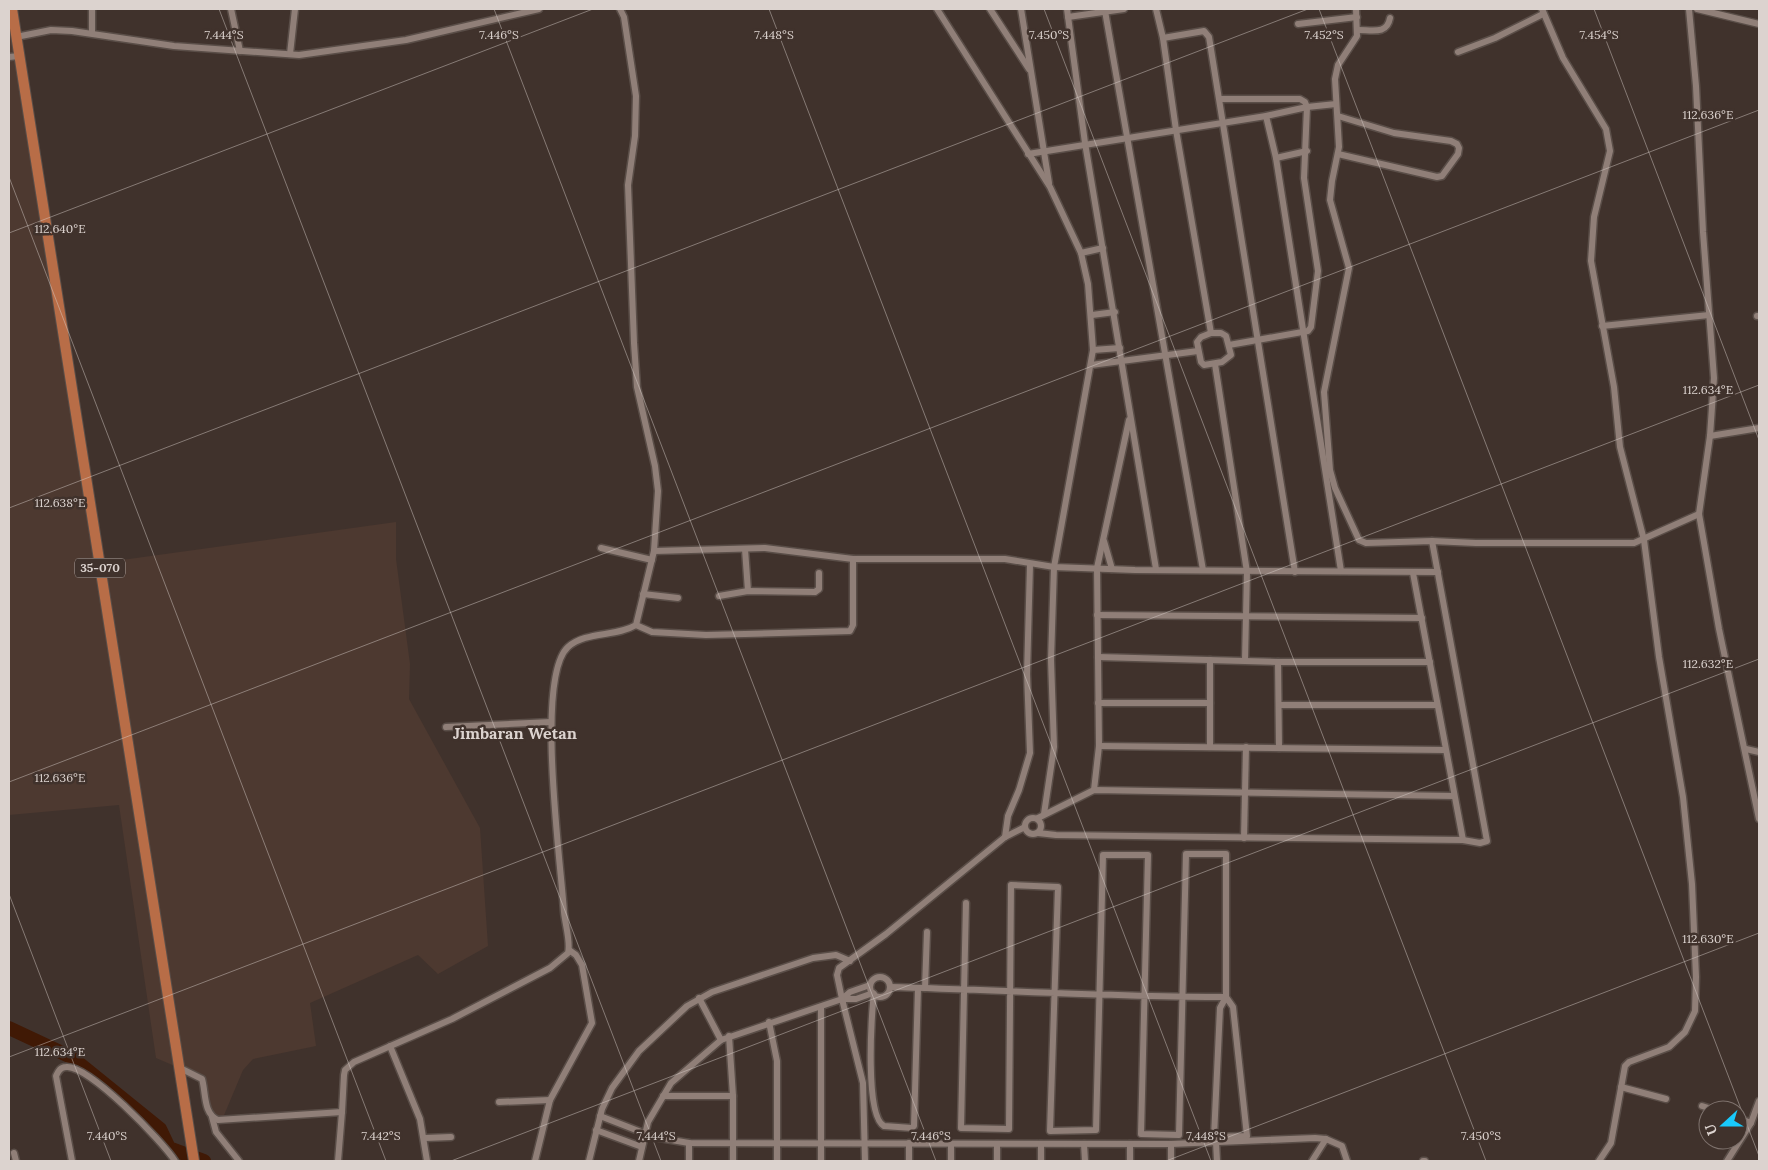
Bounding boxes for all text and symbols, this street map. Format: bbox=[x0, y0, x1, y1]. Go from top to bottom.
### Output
text: 7.444°S bbox=[205, 27, 244, 42]
text: 7.446°S bbox=[479, 27, 519, 42]
text: 7.448°S bbox=[754, 27, 794, 42]
text: 7.450°S bbox=[1029, 27, 1069, 42]
text: 7.452°S bbox=[1304, 27, 1344, 42]
text: 7.454°S bbox=[1579, 27, 1619, 42]
text: 112.636°E bbox=[1683, 107, 1733, 122]
text: 112.640°E bbox=[34, 221, 86, 236]
text: 112.634°E bbox=[1683, 382, 1733, 397]
text: 112.638°E bbox=[35, 495, 85, 510]
road number: 35-070 bbox=[75, 558, 125, 578]
text: 112.632°E bbox=[1683, 656, 1733, 671]
district label: Jimbaran Wetan bbox=[453, 723, 577, 743]
text: 112.636°E bbox=[35, 770, 85, 785]
text: 112.630°E bbox=[1682, 931, 1734, 946]
text: 112.634°E bbox=[35, 1044, 85, 1059]
north arrow bbox=[1698, 1100, 1748, 1150]
text: U bbox=[1700, 1121, 1721, 1138]
text: 7.440°S bbox=[87, 1128, 127, 1143]
text: 7.442°S bbox=[361, 1128, 401, 1143]
text: 7.444°S bbox=[637, 1128, 676, 1143]
text: 7.446°S bbox=[911, 1128, 951, 1143]
text: 7.448°S bbox=[1186, 1128, 1226, 1143]
text: 7.450°S bbox=[1461, 1128, 1501, 1143]

